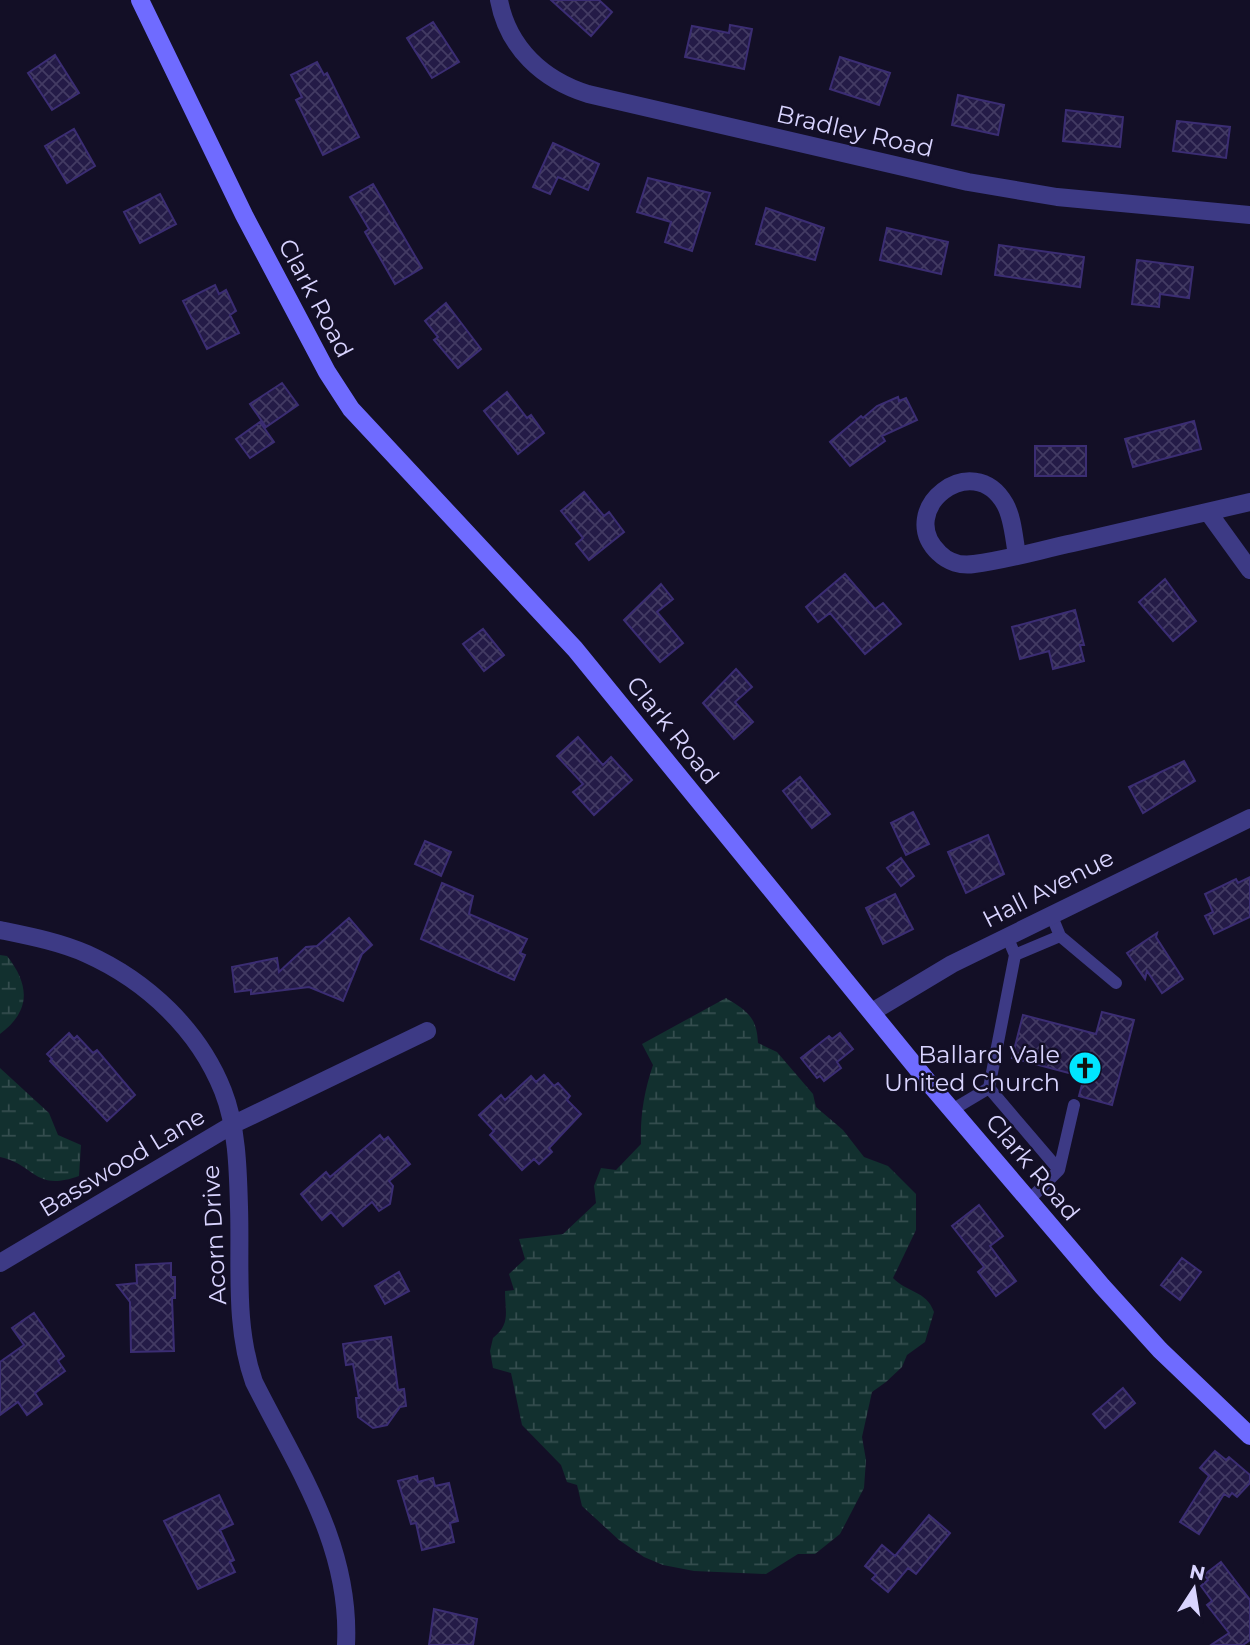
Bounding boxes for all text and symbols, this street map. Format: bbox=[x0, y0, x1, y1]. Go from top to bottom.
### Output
street label: Bradley Road bbox=[774, 99, 936, 163]
street label: Clark Road bbox=[273, 234, 359, 362]
street label: Clark Road bbox=[621, 670, 725, 790]
street label: Hall Avenue bbox=[978, 843, 1118, 933]
place label: Ballard Vale United Church bbox=[884, 1040, 1060, 1097]
church icon: Ballard Vale United Church bbox=[1066, 1049, 1104, 1087]
street label: Basswood Lane bbox=[34, 1101, 210, 1223]
street label: Clark Road bbox=[980, 1108, 1086, 1226]
street label: Acorn Drive bbox=[196, 1164, 232, 1306]
north arrow bbox=[1159, 1554, 1229, 1624]
text: N bbox=[1188, 1560, 1207, 1586]

